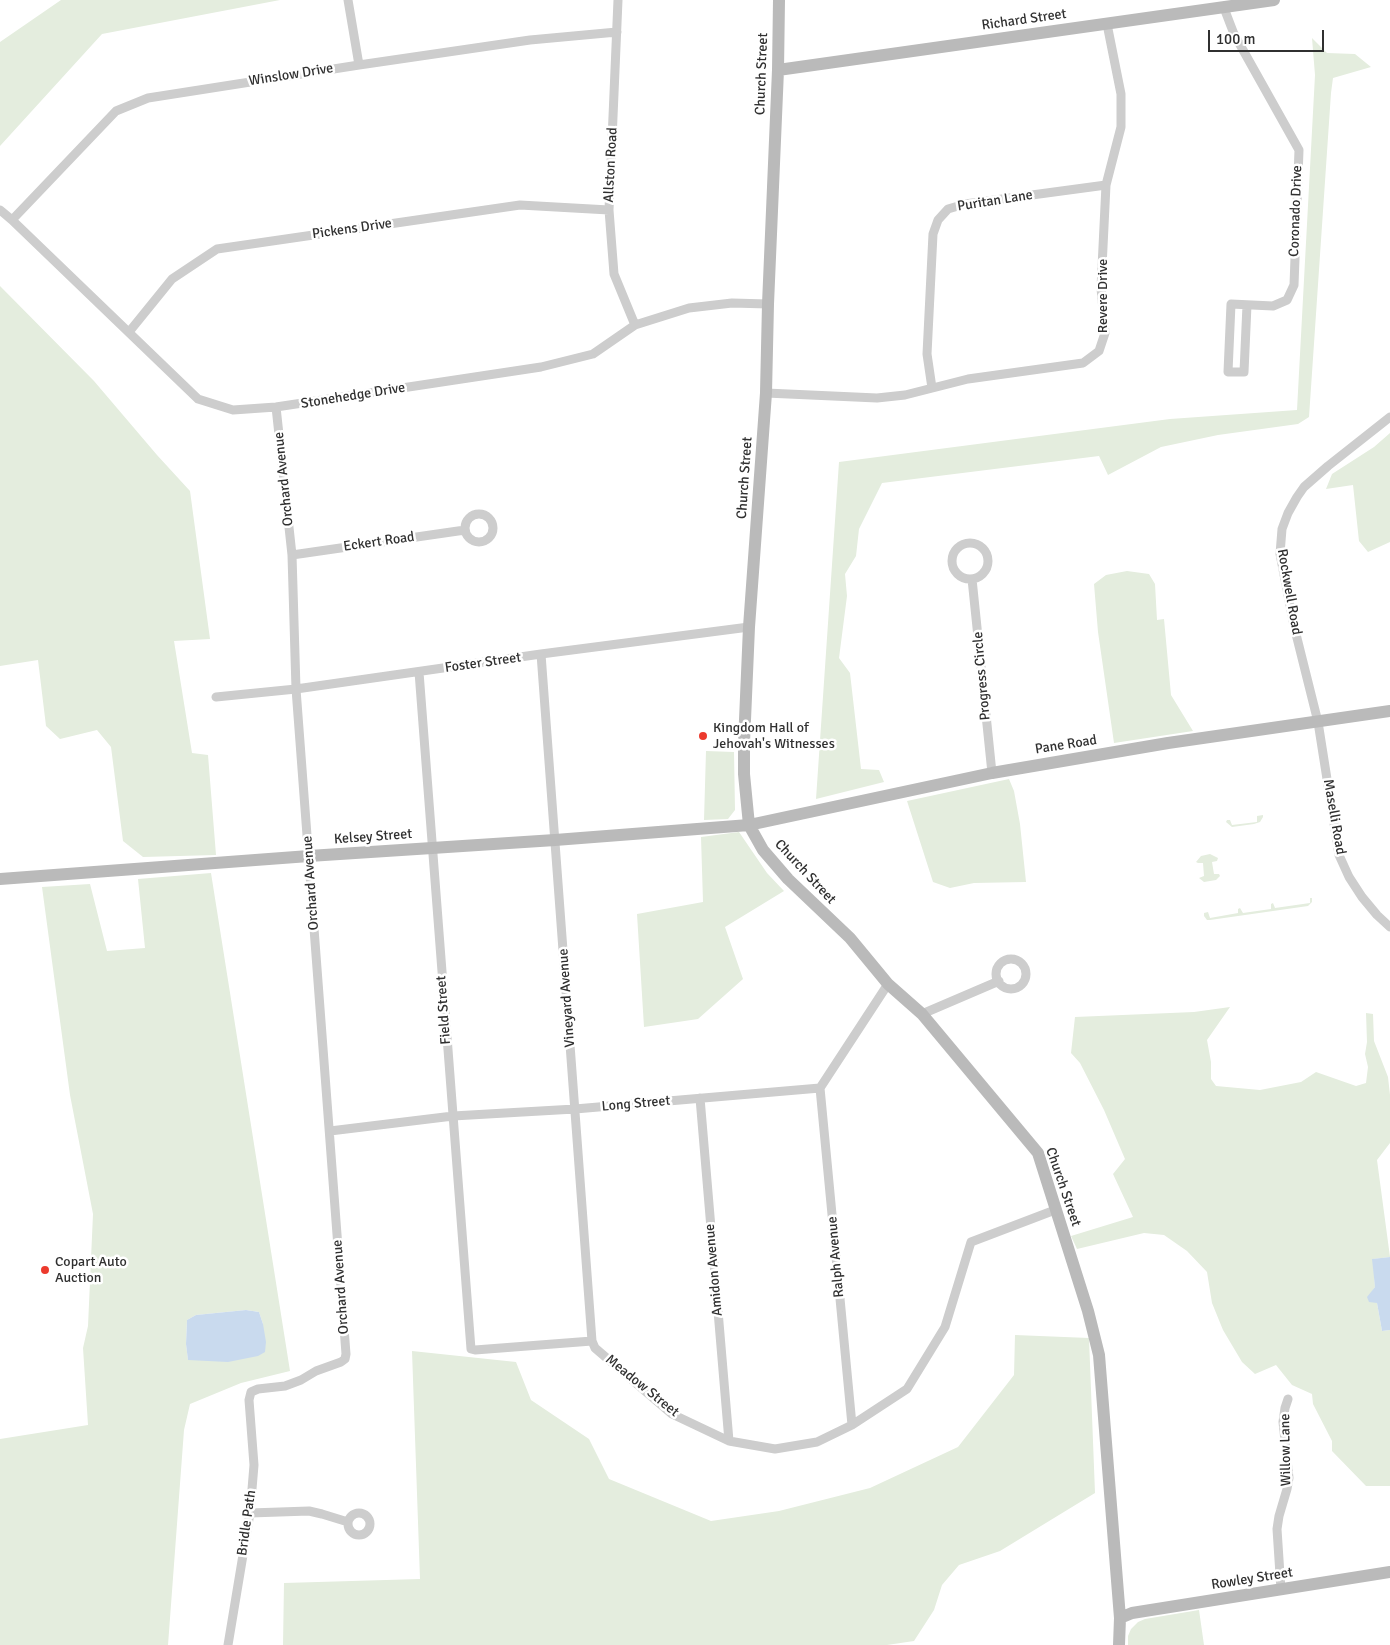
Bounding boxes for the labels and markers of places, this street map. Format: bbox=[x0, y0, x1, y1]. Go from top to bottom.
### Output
place label: Kingdom Hall of Jehovah's Witnesses bbox=[713, 720, 835, 752]
marker: Kingdom Hall of Jehovah's Witnesses bbox=[697, 730, 709, 742]
place label: Copart Auto Auction bbox=[55, 1254, 127, 1286]
marker: Copart Auto Auction bbox=[39, 1264, 51, 1276]

